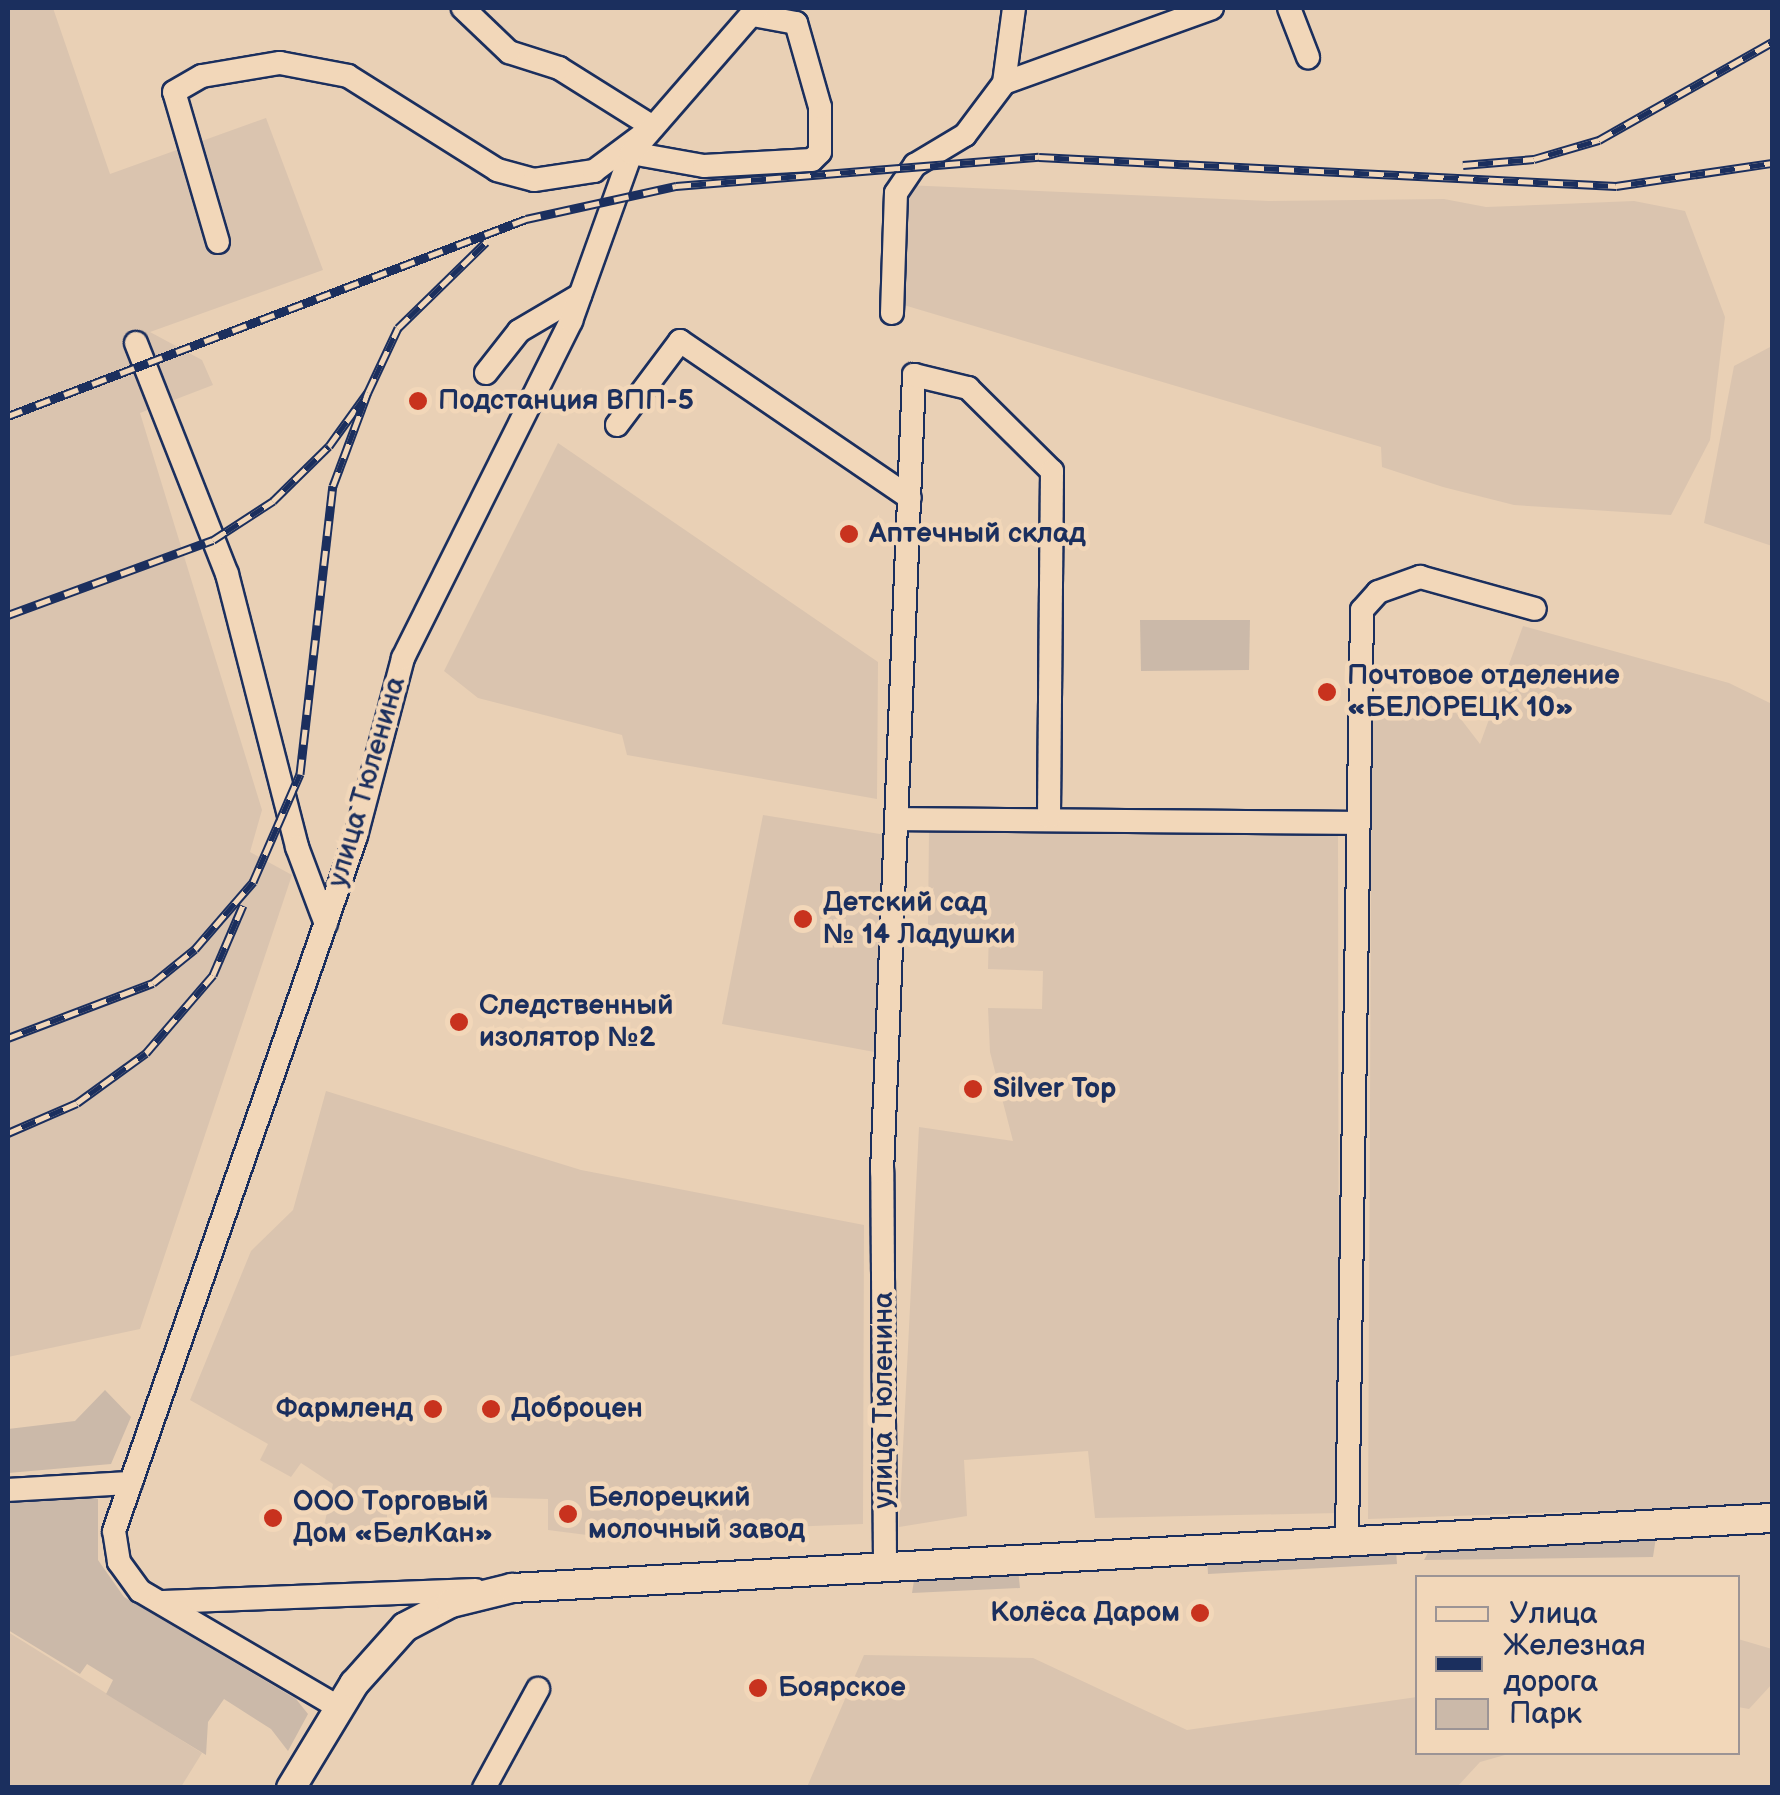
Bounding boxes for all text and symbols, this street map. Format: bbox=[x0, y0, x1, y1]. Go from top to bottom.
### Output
place label: Подстанция ВПП-5 bbox=[438, 384, 694, 418]
marker: Подстанция ВПП-5 bbox=[407, 390, 429, 412]
place label: Аптечный склад bbox=[869, 517, 1086, 551]
marker: Аптечный склад bbox=[838, 523, 860, 545]
place label: Почтовое отделение «БЕЛОРЕЦК 10» bbox=[1347, 659, 1620, 725]
street label: улица Тюленина bbox=[321, 673, 413, 891]
marker: Почтовое отделение «БЕЛОРЕЦК 10» bbox=[1316, 681, 1338, 703]
place label: Детский сад № 14 Ладушки bbox=[823, 886, 1016, 952]
marker: Детский сад № 14 Ладушки bbox=[792, 908, 814, 930]
place label: Следственный изолятор №2 bbox=[479, 989, 673, 1055]
marker: Следственный изолятор №2 bbox=[448, 1011, 470, 1033]
place label: Silver Top bbox=[993, 1072, 1116, 1106]
marker: Silver Top bbox=[962, 1078, 984, 1100]
street label: улица Тюленина bbox=[867, 1291, 901, 1509]
place label: Фармленд bbox=[276, 1392, 413, 1426]
place label: Доброцен bbox=[511, 1392, 643, 1426]
marker: Фармленд bbox=[422, 1398, 444, 1420]
marker: Доброцен bbox=[480, 1398, 502, 1420]
place label: Белорецкий молочный завод bbox=[588, 1481, 805, 1547]
place label: ООО Торговый Дом «БелКан» bbox=[293, 1485, 493, 1551]
marker: Белорецкий молочный завод bbox=[557, 1503, 579, 1525]
marker: ООО Торговый Дом «БелКан» bbox=[262, 1507, 284, 1529]
legend bbox=[1415, 1575, 1740, 1755]
place label: Колёса Даром bbox=[990, 1596, 1180, 1630]
text: Улица bbox=[1509, 1596, 1598, 1632]
marker: Колёса Даром bbox=[1189, 1602, 1211, 1624]
text: Железная дорога bbox=[1503, 1628, 1646, 1700]
place label: Боярское bbox=[778, 1671, 906, 1705]
marker: Боярское bbox=[747, 1677, 769, 1699]
text: Парк bbox=[1509, 1696, 1582, 1732]

